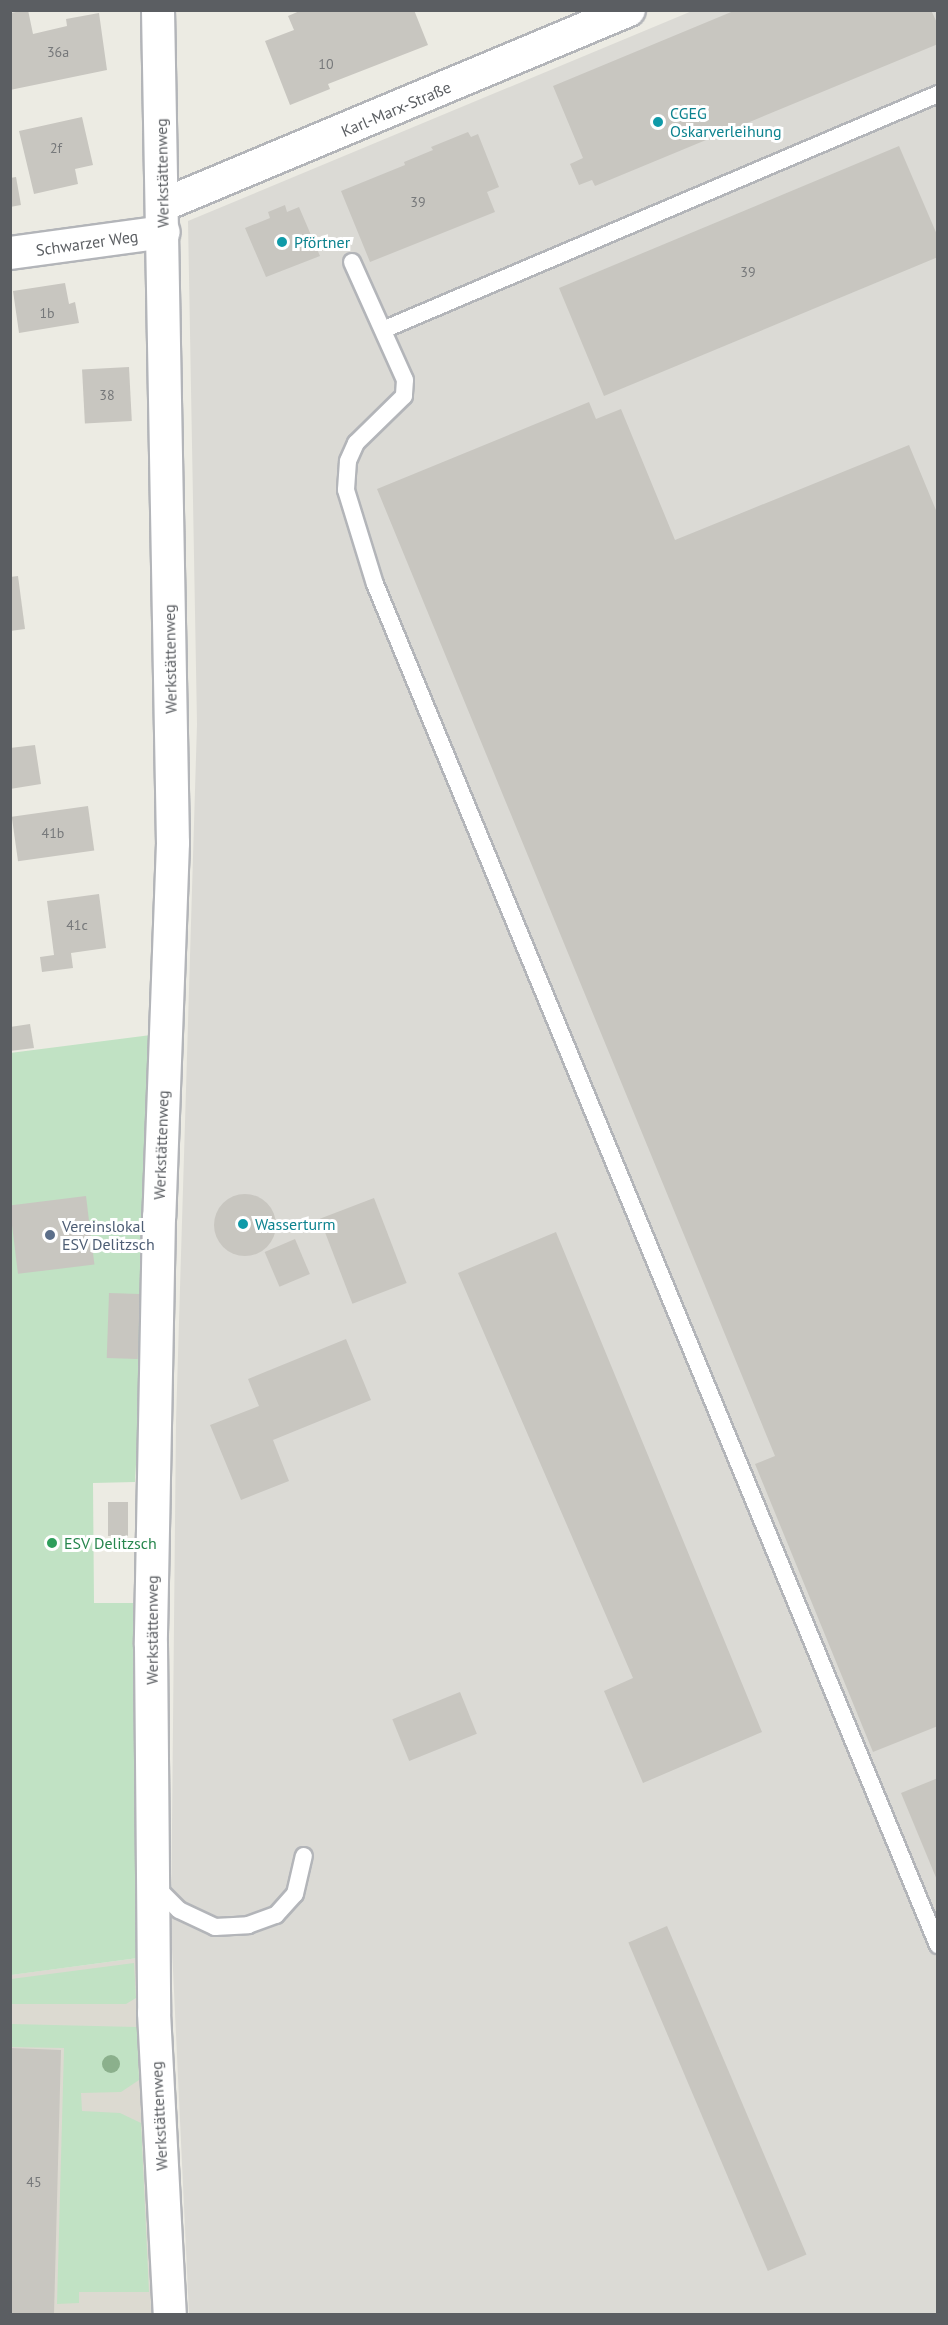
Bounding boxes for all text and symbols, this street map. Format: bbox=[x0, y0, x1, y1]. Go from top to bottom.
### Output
house number: 36a bbox=[47, 44, 69, 60]
house number: 10 bbox=[318, 56, 334, 72]
street label: Karl-Marx-Straße bbox=[338, 77, 454, 141]
place label: CGEG Oskarverleihung bbox=[670, 103, 782, 141]
marker: CGEG Oskarverleihung bbox=[651, 115, 665, 129]
street label: Werkstättenweg bbox=[151, 118, 173, 228]
house number: 2f bbox=[50, 140, 62, 156]
house number: 39 bbox=[410, 194, 426, 210]
street label: Schwarzer Weg bbox=[34, 226, 140, 260]
place label: Pförtner bbox=[294, 232, 350, 252]
marker: Pförtner bbox=[275, 235, 289, 249]
house number: 39 bbox=[740, 264, 756, 280]
house number: 1b bbox=[39, 305, 55, 321]
house number: 38 bbox=[99, 387, 115, 403]
street label: Werkstättenweg bbox=[159, 604, 181, 714]
house number: 41b bbox=[42, 825, 64, 841]
house number: 41c bbox=[66, 917, 88, 933]
street label: Werkstättenweg bbox=[149, 1090, 173, 1200]
place label: Wasserturm bbox=[255, 1214, 336, 1234]
place label: Vereinslokal ESV Delitzsch bbox=[62, 1216, 155, 1254]
marker: Wasserturm bbox=[236, 1217, 250, 1231]
marker: Vereinslokal ESV Delitzsch bbox=[43, 1228, 57, 1242]
place label: ESV Delitzsch bbox=[64, 1533, 157, 1553]
marker: ESV Delitzsch bbox=[45, 1536, 59, 1550]
street label: Werkstättenweg bbox=[142, 1575, 162, 1685]
street label: Werkstättenweg bbox=[147, 2061, 171, 2171]
house number: 45 bbox=[26, 2174, 42, 2190]

